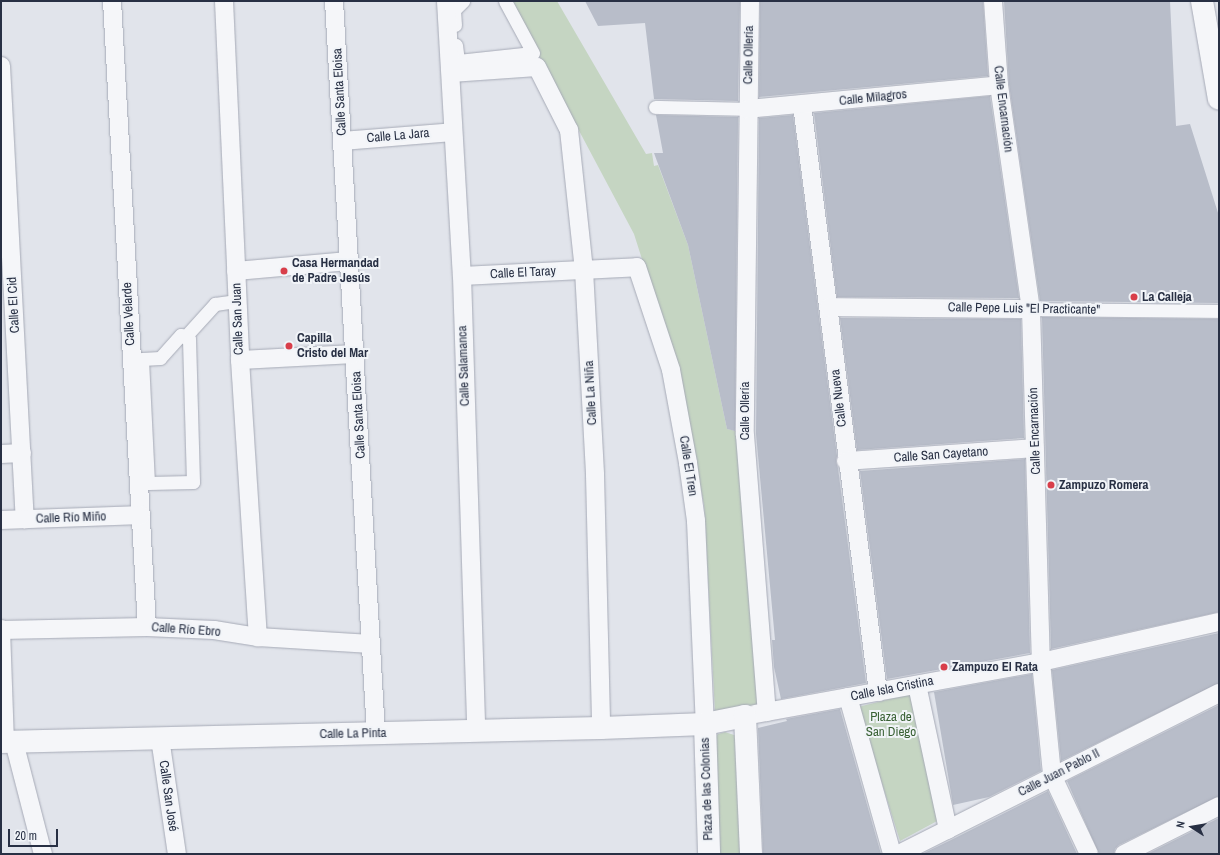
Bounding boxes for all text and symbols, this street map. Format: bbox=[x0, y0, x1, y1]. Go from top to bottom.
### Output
street label: Calle Ollería bbox=[741, 26, 757, 84]
street label: Calle Santa Eloisa bbox=[330, 48, 350, 136]
street label: Calle Encarnación bbox=[990, 65, 1016, 153]
street label: Calle Milagros bbox=[838, 87, 908, 109]
street label: Calle La Jara bbox=[366, 125, 430, 147]
place label: Casa Hermandad de Padre Jesús bbox=[292, 256, 379, 287]
street label: Calle El Taray bbox=[490, 263, 556, 283]
marker: Casa Hermandad de Padre Jesús bbox=[279, 266, 289, 276]
street label: Calle El Cid bbox=[5, 276, 23, 334]
street label: Calle Velarde bbox=[120, 282, 138, 346]
street label: Calle San Juan bbox=[229, 283, 247, 355]
place label: La Calleja bbox=[1142, 289, 1192, 305]
marker: La Calleja bbox=[1129, 292, 1139, 302]
street label: Calle Pepe Luis "El Practicante" bbox=[948, 300, 1100, 318]
street label: Calle Salamanca bbox=[455, 325, 473, 407]
place label: Capilla Cristo del Mar bbox=[297, 331, 368, 362]
marker: Capilla Cristo del Mar bbox=[284, 341, 294, 351]
street label: Calle La Niña bbox=[582, 360, 600, 426]
street label: Calle Nueva bbox=[828, 368, 850, 428]
street label: Calle Santa Eloisa bbox=[349, 371, 369, 459]
street label: Calle Ollería bbox=[737, 382, 753, 440]
street label: Calle Encarnación bbox=[1026, 387, 1044, 475]
street label: Calle El Tren bbox=[676, 435, 700, 497]
street label: Calle San Cayetano bbox=[893, 444, 989, 466]
place label: Zampuzo Romera bbox=[1059, 477, 1148, 493]
marker: Zampuzo Romera bbox=[1046, 480, 1056, 490]
street label: Calle Río Miño bbox=[35, 509, 107, 527]
street label: Calle Río Ebro bbox=[151, 620, 221, 640]
place label: Zampuzo El Rata bbox=[952, 659, 1038, 675]
marker: Zampuzo El Rata bbox=[939, 662, 949, 672]
street label: Calle Isla Cristina bbox=[849, 673, 935, 705]
park label: Plaza de San Diego bbox=[866, 710, 916, 741]
street label: Calle La Pinta bbox=[319, 726, 387, 742]
street label: Plaza de las Colonias bbox=[697, 737, 717, 841]
street label: Calle Juan Pablo II bbox=[1016, 746, 1102, 800]
street label: Calle San José bbox=[155, 759, 181, 833]
north arrow bbox=[1172, 807, 1212, 847]
text: N bbox=[1173, 820, 1188, 829]
scale bar bbox=[10, 821, 60, 847]
text: 20 m bbox=[15, 828, 37, 844]

